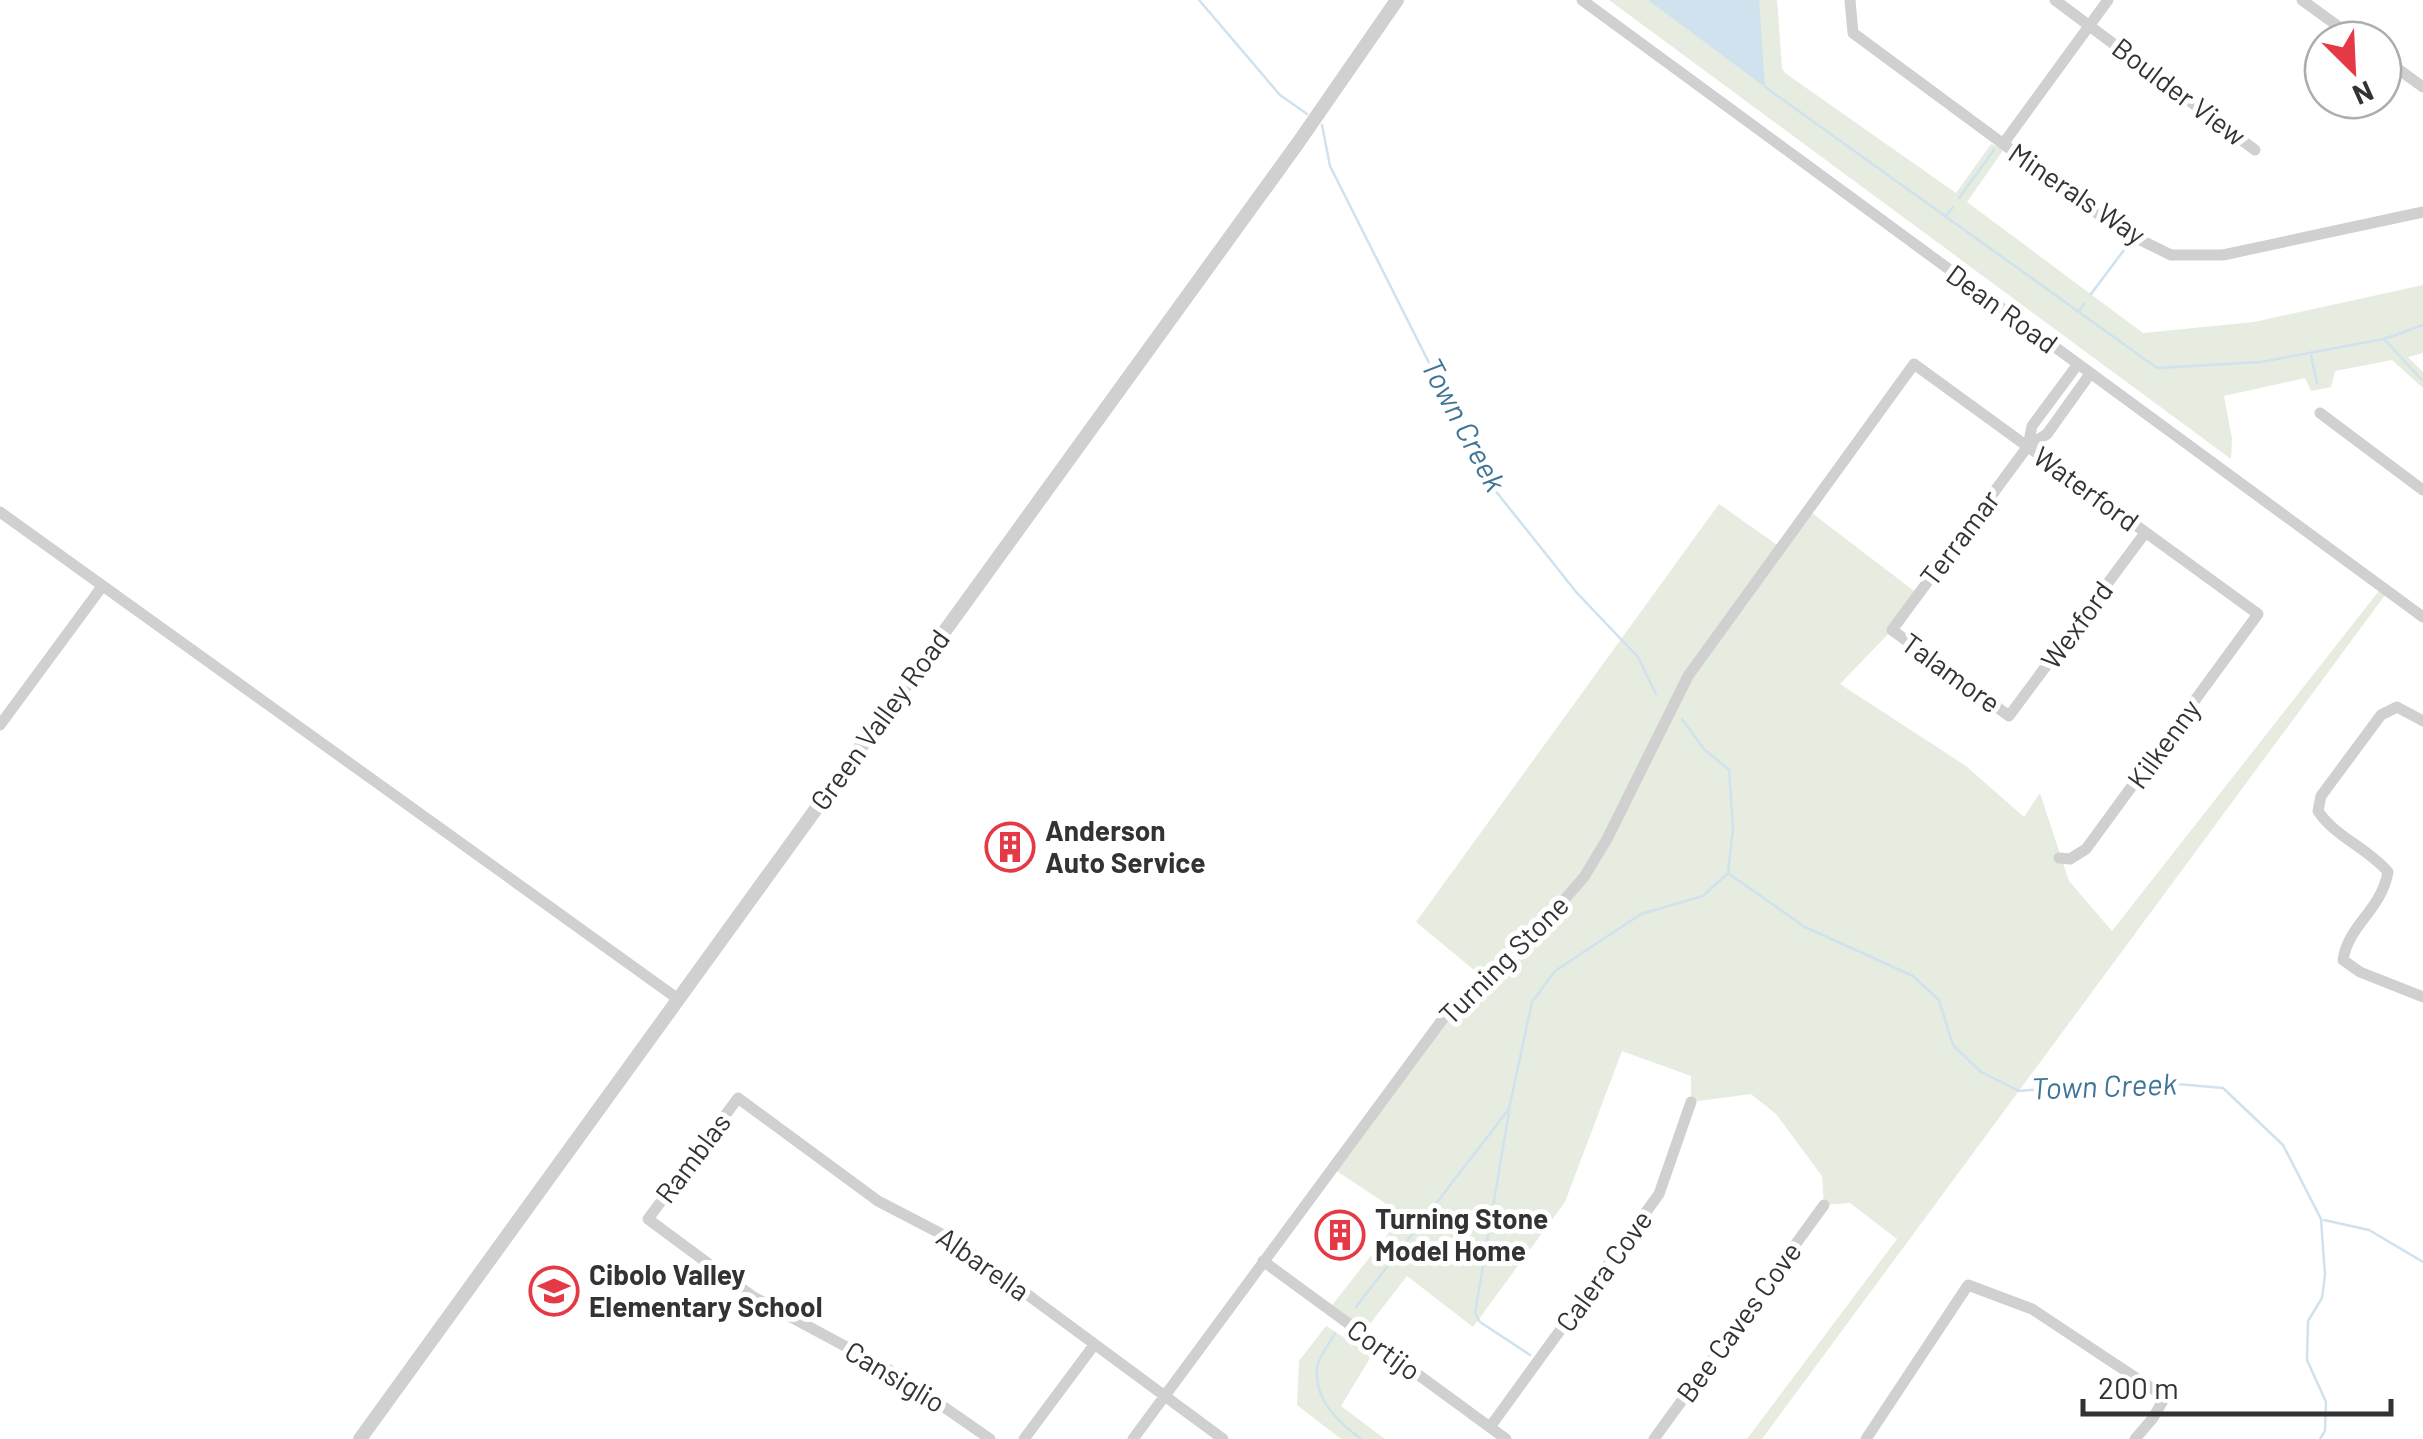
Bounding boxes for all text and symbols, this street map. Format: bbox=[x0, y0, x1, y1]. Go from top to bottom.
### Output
north arrow bbox=[2303, 20, 2403, 120]
street label: Boulder View bbox=[2106, 30, 2253, 153]
text: N bbox=[2348, 74, 2379, 113]
street label: Minerals Way bbox=[2003, 135, 2152, 251]
street label: Dean Road bbox=[1940, 257, 2065, 360]
water label: Town Creek bbox=[1415, 351, 1515, 497]
street label: Waterford bbox=[2027, 439, 2146, 538]
street label: Terramar bbox=[1912, 483, 2006, 592]
street label: Wexford bbox=[2033, 574, 2119, 675]
street label: Green Valley Road bbox=[802, 622, 956, 816]
street label: Talamore bbox=[1896, 625, 2008, 719]
street label: Kilkenny bbox=[2119, 692, 2207, 795]
place label: Anderson Auto Service bbox=[1045, 813, 1206, 879]
building icon: Anderson Auto Service bbox=[984, 821, 1036, 873]
street label: Turning Stone bbox=[1432, 888, 1575, 1031]
water label: Town Creek bbox=[2030, 1064, 2178, 1106]
street label: Ramblas bbox=[647, 1106, 737, 1209]
place label: Turning Stone Model Home bbox=[1375, 1201, 1548, 1267]
street label: Calera Cove bbox=[1548, 1203, 1659, 1338]
building icon: Turning Stone Model Home bbox=[1314, 1209, 1366, 1261]
street label: Albarella bbox=[931, 1219, 1036, 1307]
street label: Bee Caves Cove bbox=[1669, 1235, 1808, 1408]
place label: Cibolo Valley Elementary School bbox=[589, 1257, 823, 1323]
school or university icon: Cibolo Valley Elementary School bbox=[528, 1265, 580, 1317]
street label: Cortijo bbox=[1341, 1311, 1428, 1387]
street label: Cansiglio bbox=[839, 1333, 952, 1419]
scale bar bbox=[2083, 1354, 2390, 1416]
text: 200 m bbox=[2098, 1369, 2179, 1405]

